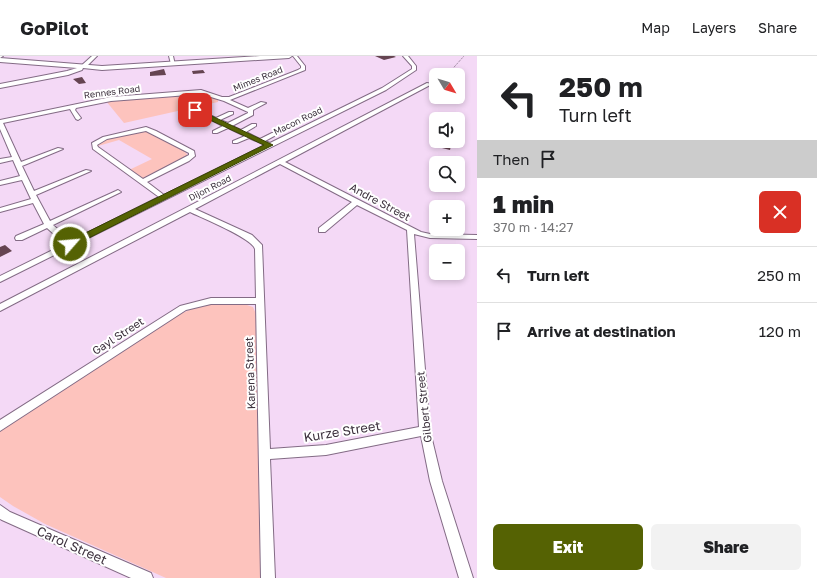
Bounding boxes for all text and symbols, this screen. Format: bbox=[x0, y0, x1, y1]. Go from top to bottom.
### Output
text: GoPilot bbox=[20, 16, 88, 39]
text: Map bbox=[641, 19, 670, 36]
text: Layers bbox=[692, 19, 736, 36]
text: Share bbox=[758, 19, 797, 36]
street label: Mimes Road bbox=[231, 64, 284, 93]
north arrow bbox=[429, 68, 465, 104]
map controls bbox=[429, 68, 465, 280]
text: 250 m bbox=[559, 70, 643, 103]
icon: left bbox=[493, 72, 545, 124]
street label: Rennes Road bbox=[83, 83, 141, 100]
pin bbox=[178, 93, 212, 127]
icon: arrive bbox=[184, 99, 206, 121]
street label: Macon Road bbox=[272, 104, 324, 137]
text: Turn left bbox=[559, 104, 632, 126]
button: sound bbox=[429, 112, 465, 148]
icon: arrive bbox=[537, 148, 559, 170]
text: Then bbox=[493, 150, 529, 168]
button: search bbox=[429, 156, 465, 192]
street label: Dijon Road bbox=[187, 172, 233, 203]
street label: Andre Street bbox=[348, 180, 413, 223]
text: 1 min bbox=[493, 189, 554, 218]
button: close bbox=[759, 191, 801, 233]
button: + bbox=[429, 200, 465, 236]
text: 370 m · 14:27 bbox=[493, 219, 573, 235]
position arrow bbox=[49, 223, 91, 265]
button: − bbox=[429, 244, 465, 280]
icon: left bbox=[493, 264, 515, 286]
text: Turn left bbox=[527, 266, 589, 284]
text: 250 m bbox=[757, 266, 801, 284]
street label: Gayl Street bbox=[90, 314, 146, 357]
icon: arrive bbox=[493, 320, 515, 342]
text: Arrive at destination bbox=[527, 322, 676, 340]
text: 120 m bbox=[759, 322, 801, 340]
street label: Karena Street bbox=[242, 337, 257, 409]
street label: Gilbert Street bbox=[413, 371, 434, 443]
street label: Kurze Street bbox=[302, 417, 382, 445]
street label: Carol Street bbox=[35, 522, 109, 568]
button: Exit bbox=[493, 524, 643, 570]
button: Share bbox=[651, 524, 801, 570]

